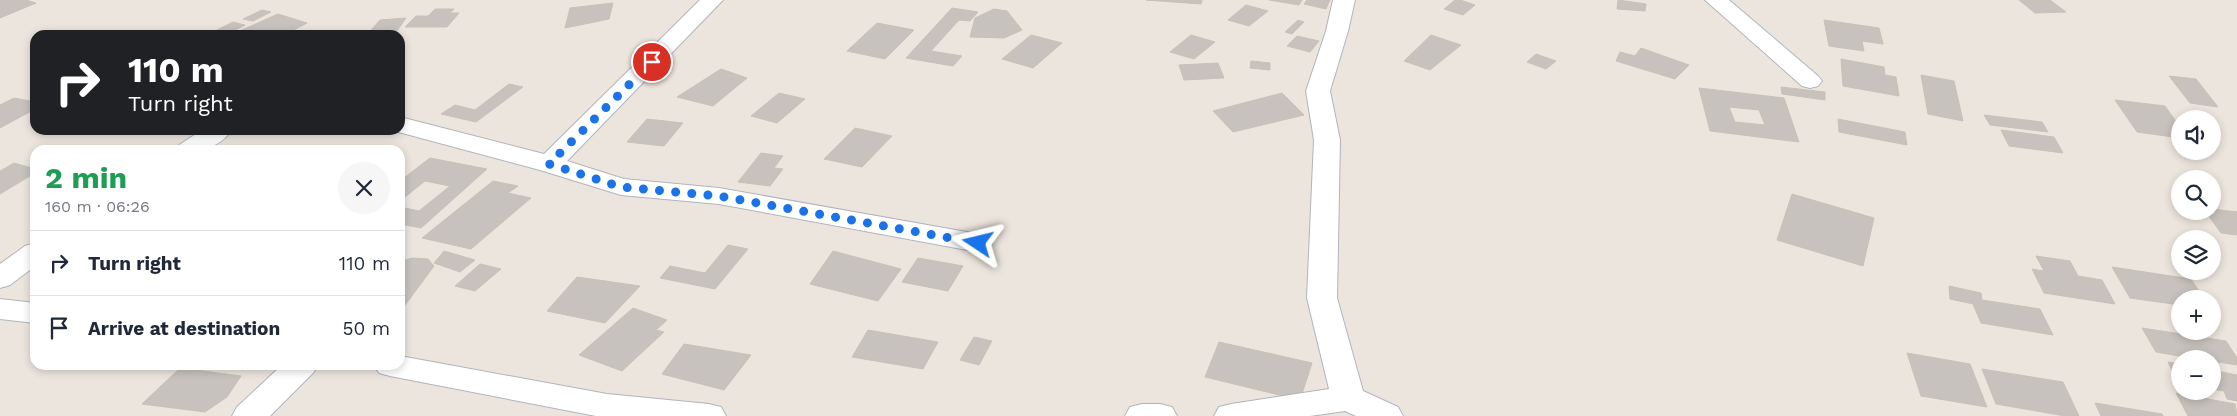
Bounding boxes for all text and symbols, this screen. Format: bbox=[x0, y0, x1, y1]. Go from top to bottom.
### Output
pin bbox=[631, 41, 673, 83]
icon: arrive bbox=[638, 48, 666, 76]
text: 110 m bbox=[128, 49, 224, 91]
icon: right bbox=[45, 50, 110, 115]
text: Turn right bbox=[128, 91, 233, 116]
map controls bbox=[2171, 110, 2221, 400]
button: sound bbox=[2171, 110, 2221, 160]
text: 2 min bbox=[45, 160, 127, 195]
button: close bbox=[338, 162, 390, 214]
button: search bbox=[2171, 170, 2221, 220]
text: 160 m · 06:26 bbox=[45, 197, 150, 216]
position arrow bbox=[951, 216, 1003, 268]
button: layers bbox=[2171, 230, 2221, 280]
icon: right bbox=[45, 249, 73, 277]
text: Turn right bbox=[88, 252, 181, 275]
text: 110 m bbox=[339, 252, 390, 275]
button: + bbox=[2171, 290, 2221, 340]
icon: arrive bbox=[45, 314, 73, 342]
text: Arrive at destination bbox=[88, 317, 280, 340]
text: 50 m bbox=[343, 317, 390, 340]
button: − bbox=[2171, 350, 2221, 400]

